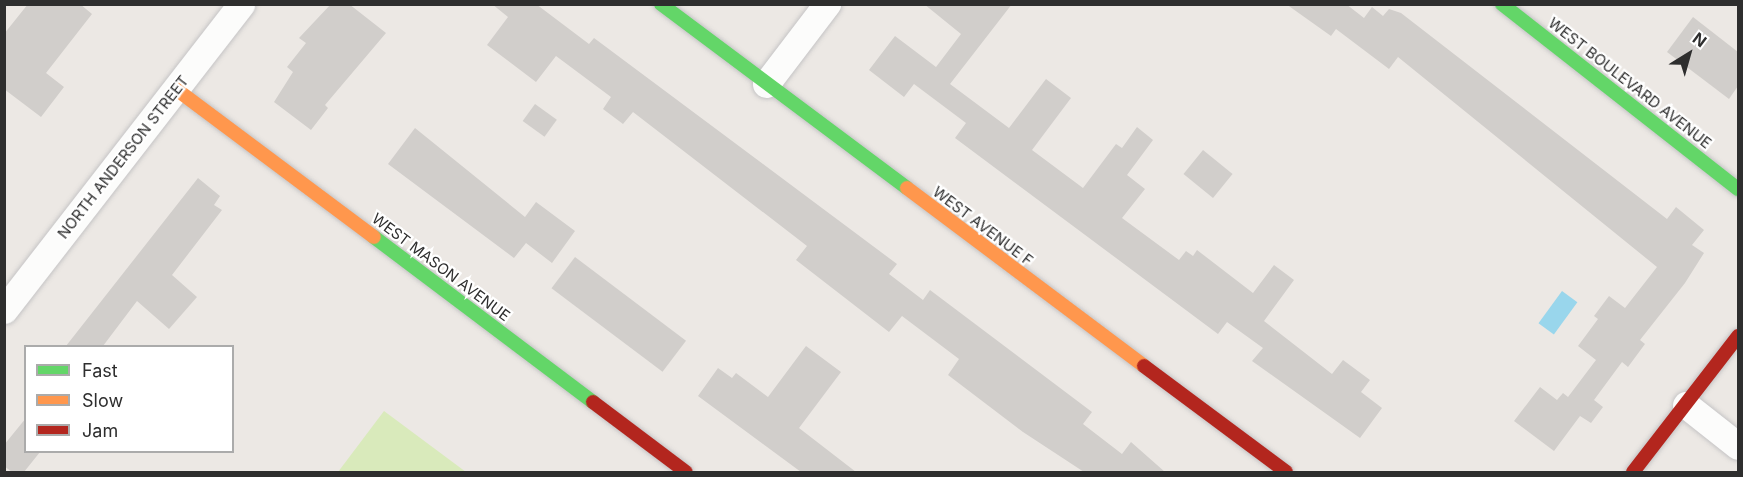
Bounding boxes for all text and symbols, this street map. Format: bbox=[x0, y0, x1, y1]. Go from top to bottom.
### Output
street label: WEST BOULEVARD AVENUE bbox=[1545, 14, 1715, 152]
north arrow bbox=[1659, 24, 1719, 84]
street label: NORTH ANDERSON STREET bbox=[54, 72, 192, 242]
street label: WEST AVENUE F bbox=[929, 183, 1037, 269]
street label: WEST MASON AVENUE bbox=[368, 209, 514, 325]
legend bbox=[24, 345, 234, 453]
text: Fast bbox=[82, 360, 118, 381]
text: Slow bbox=[82, 390, 123, 411]
text: Jam bbox=[82, 420, 118, 441]

